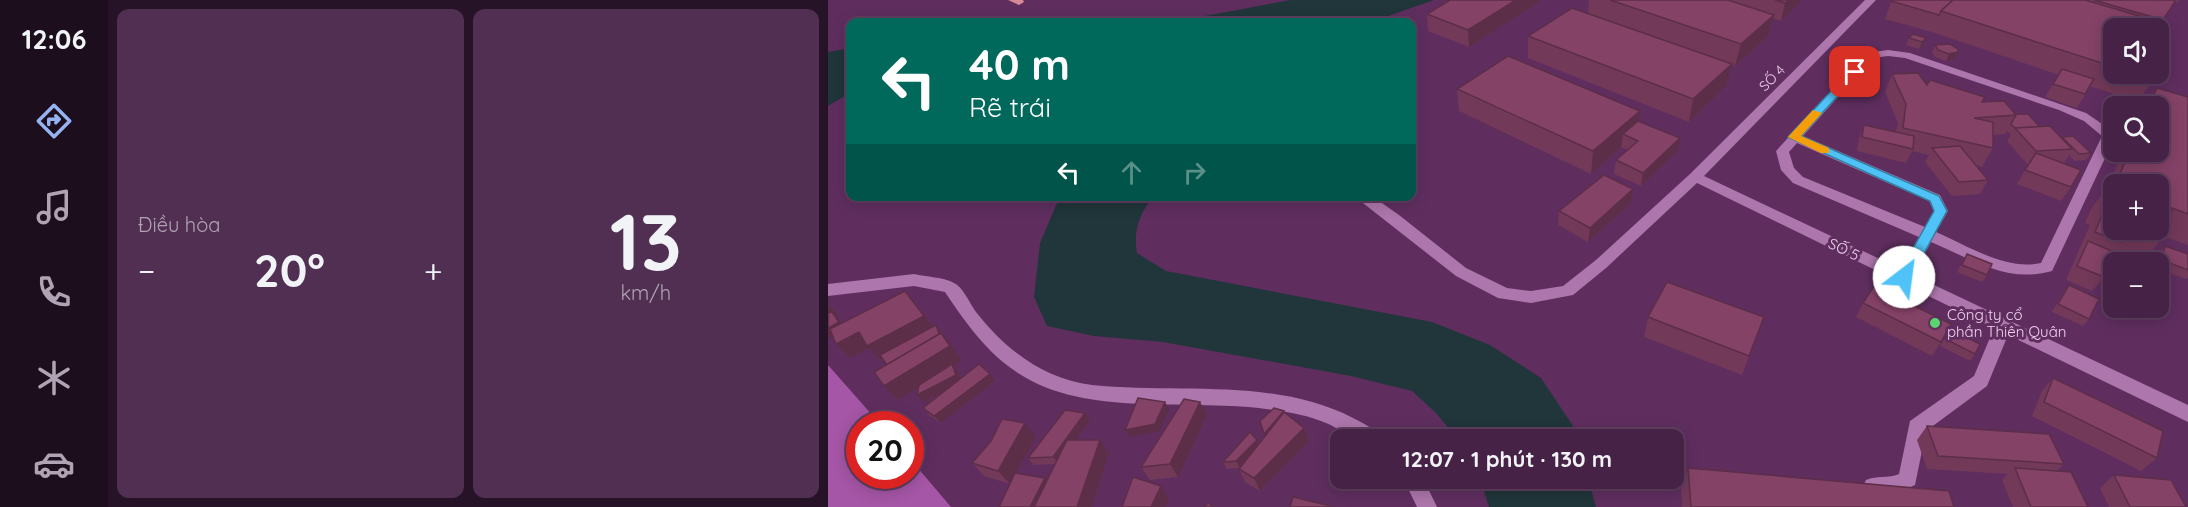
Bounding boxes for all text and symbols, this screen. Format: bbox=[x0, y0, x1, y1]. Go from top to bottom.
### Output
map controls bbox=[2103, 18, 2169, 318]
button: sound bbox=[2103, 18, 2169, 84]
text: 12:06 bbox=[22, 22, 86, 56]
text: 40 m bbox=[969, 38, 1070, 91]
icon: left bbox=[870, 42, 948, 120]
pin bbox=[1829, 46, 1880, 97]
icon: arrive bbox=[1838, 55, 1871, 88]
street label: SỐ 4 bbox=[1755, 61, 1789, 95]
text: Rẽ trái bbox=[969, 90, 1051, 124]
button: search bbox=[2103, 96, 2169, 162]
icon: directions bbox=[33, 100, 75, 142]
icon: left bbox=[1052, 156, 1085, 189]
icon: ahead bbox=[1115, 156, 1148, 189]
icon: right bbox=[1178, 156, 1211, 189]
button: + bbox=[2103, 174, 2169, 240]
icon: music bbox=[33, 186, 75, 228]
text: 13 bbox=[610, 192, 682, 290]
text: Điều hòa bbox=[138, 212, 220, 237]
street label: SỐ 5 bbox=[1825, 233, 1863, 265]
text: 20° bbox=[254, 242, 325, 298]
position arrow bbox=[1872, 245, 1936, 309]
text: − bbox=[138, 250, 155, 291]
text: + bbox=[424, 250, 442, 291]
button: − bbox=[2103, 252, 2169, 318]
icon: phone bbox=[33, 271, 75, 313]
text: km/h bbox=[620, 280, 671, 305]
place label: Công ty cổ phần Thiên Quân bbox=[1947, 305, 2066, 341]
marker: Công ty cổ phần Thiên Quân bbox=[1928, 316, 1942, 330]
icon: climate bbox=[33, 357, 75, 399]
speed limit sign: 20 bbox=[846, 411, 924, 489]
icon: car bbox=[33, 443, 75, 485]
text: 12:07 · 1 phút · 130 m bbox=[1402, 445, 1612, 473]

